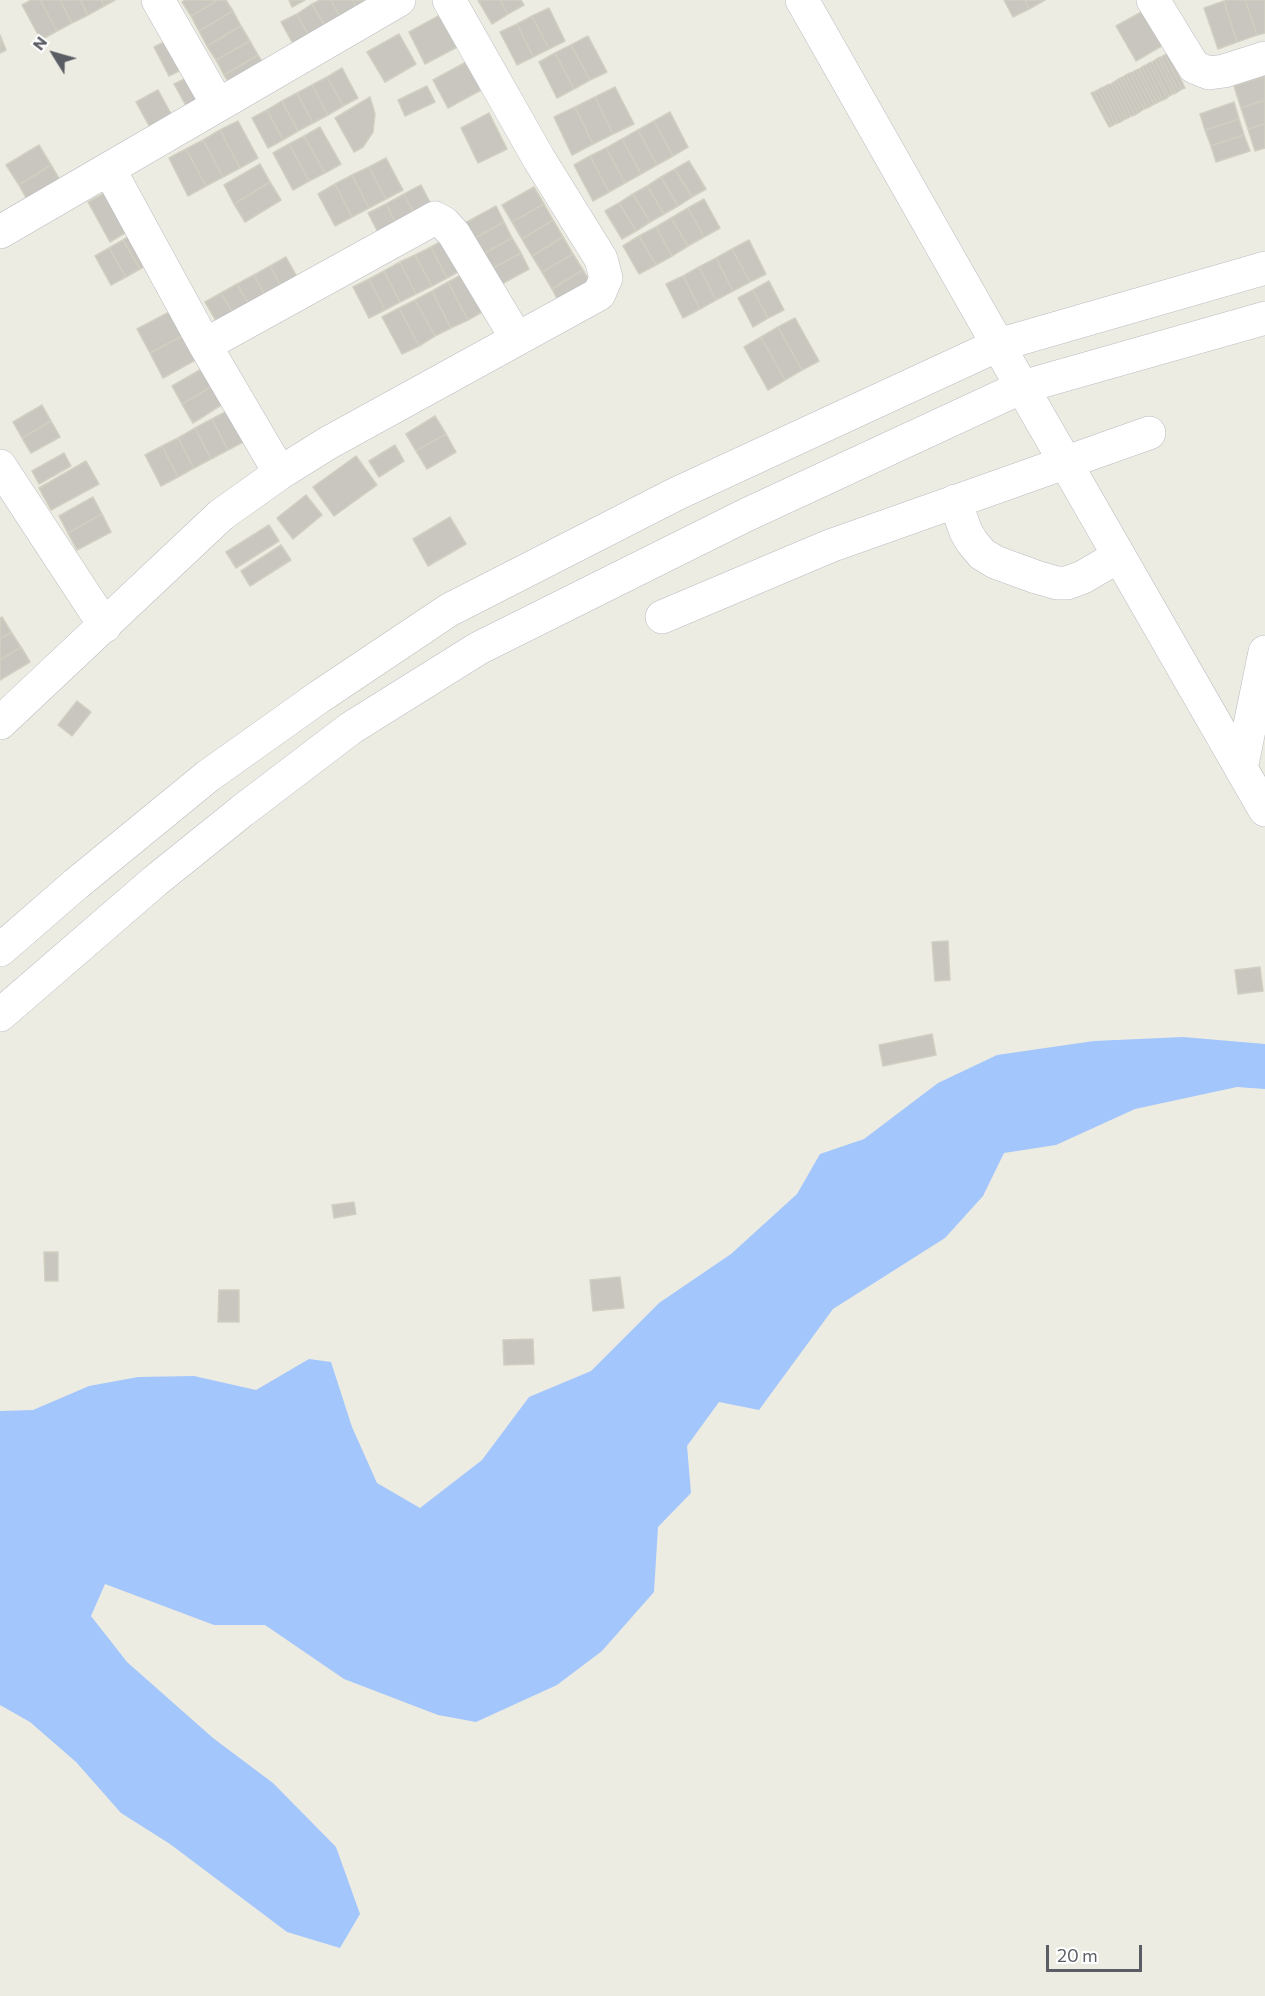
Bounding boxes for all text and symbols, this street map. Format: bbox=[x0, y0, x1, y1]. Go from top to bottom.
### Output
north arrow bbox=[24, 24, 84, 84]
text: N bbox=[28, 32, 50, 53]
scale bar bbox=[1049, 1933, 1145, 1971]
text: 20 m bbox=[1057, 1944, 1098, 1966]

